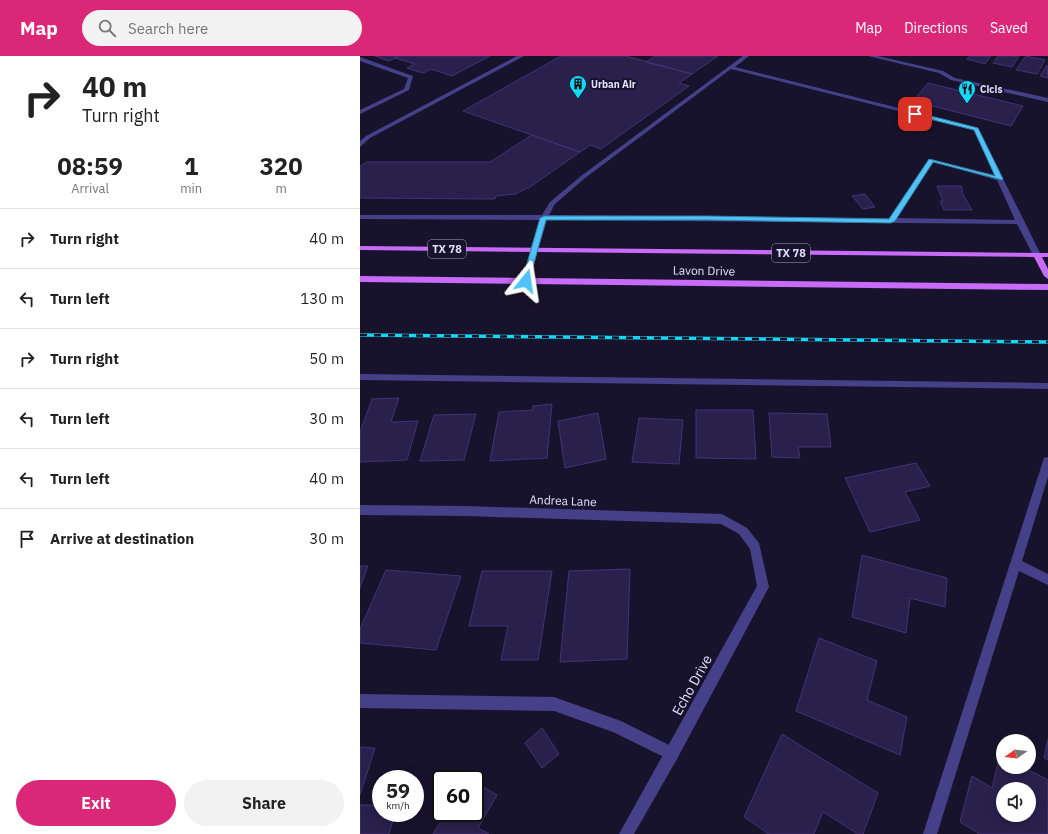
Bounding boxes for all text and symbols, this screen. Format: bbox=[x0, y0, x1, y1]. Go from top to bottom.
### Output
search box bbox=[82, 10, 362, 46]
text: Map bbox=[20, 16, 58, 40]
icon: search bbox=[96, 17, 118, 39]
text: Search here bbox=[128, 19, 208, 38]
text: Map bbox=[855, 19, 882, 37]
text: Directions bbox=[904, 19, 968, 37]
text: Saved bbox=[990, 19, 1028, 37]
text: 40 m bbox=[82, 68, 147, 105]
icon: right bbox=[16, 72, 68, 124]
building icon: Urban Air bbox=[568, 74, 588, 99]
place label: Urban Air bbox=[591, 78, 636, 91]
restaurant icon: Cicis bbox=[957, 79, 977, 104]
place label: Cicis bbox=[980, 83, 1002, 96]
pin bbox=[898, 97, 932, 131]
icon: arrive bbox=[904, 103, 926, 125]
text: Turn right bbox=[82, 104, 160, 127]
text: 08:59 bbox=[57, 150, 123, 182]
text: 1 bbox=[184, 150, 198, 182]
text: 320 bbox=[259, 150, 303, 182]
text: Arrival bbox=[71, 180, 109, 197]
text: min bbox=[180, 180, 202, 197]
text: m bbox=[275, 180, 287, 197]
icon: right bbox=[16, 228, 38, 250]
text: Turn right bbox=[50, 229, 119, 248]
text: 40 m bbox=[309, 229, 344, 248]
road number: TX 78 bbox=[428, 240, 466, 258]
road number: TX 78 bbox=[772, 244, 810, 262]
position arrow bbox=[505, 260, 547, 302]
street label: Lavon Drive bbox=[673, 262, 736, 279]
icon: left bbox=[16, 288, 38, 310]
text: Turn left bbox=[50, 289, 110, 308]
text: 130 m bbox=[300, 289, 344, 308]
icon: right bbox=[16, 348, 38, 370]
text: Turn right bbox=[50, 349, 119, 368]
text: 50 m bbox=[309, 349, 344, 368]
icon: left bbox=[16, 408, 38, 430]
text: Turn left bbox=[50, 409, 110, 428]
text: 30 m bbox=[309, 409, 344, 428]
icon: left bbox=[16, 468, 38, 490]
text: Turn left bbox=[50, 469, 110, 488]
text: 40 m bbox=[309, 469, 344, 488]
street label: Andrea Lane bbox=[529, 492, 597, 509]
icon: arrive bbox=[16, 528, 38, 550]
text: Arrive at destination bbox=[50, 529, 194, 548]
text: 30 m bbox=[309, 529, 344, 548]
street label: Echo Drive bbox=[668, 651, 716, 719]
north arrow bbox=[996, 734, 1036, 774]
map controls bbox=[996, 734, 1036, 822]
speed limit sign: 60 bbox=[432, 770, 484, 822]
text: 59 bbox=[386, 777, 410, 804]
button: Exit bbox=[16, 780, 176, 826]
button: Share bbox=[184, 780, 344, 826]
button: sound bbox=[996, 782, 1036, 822]
text: km/h bbox=[386, 799, 410, 812]

